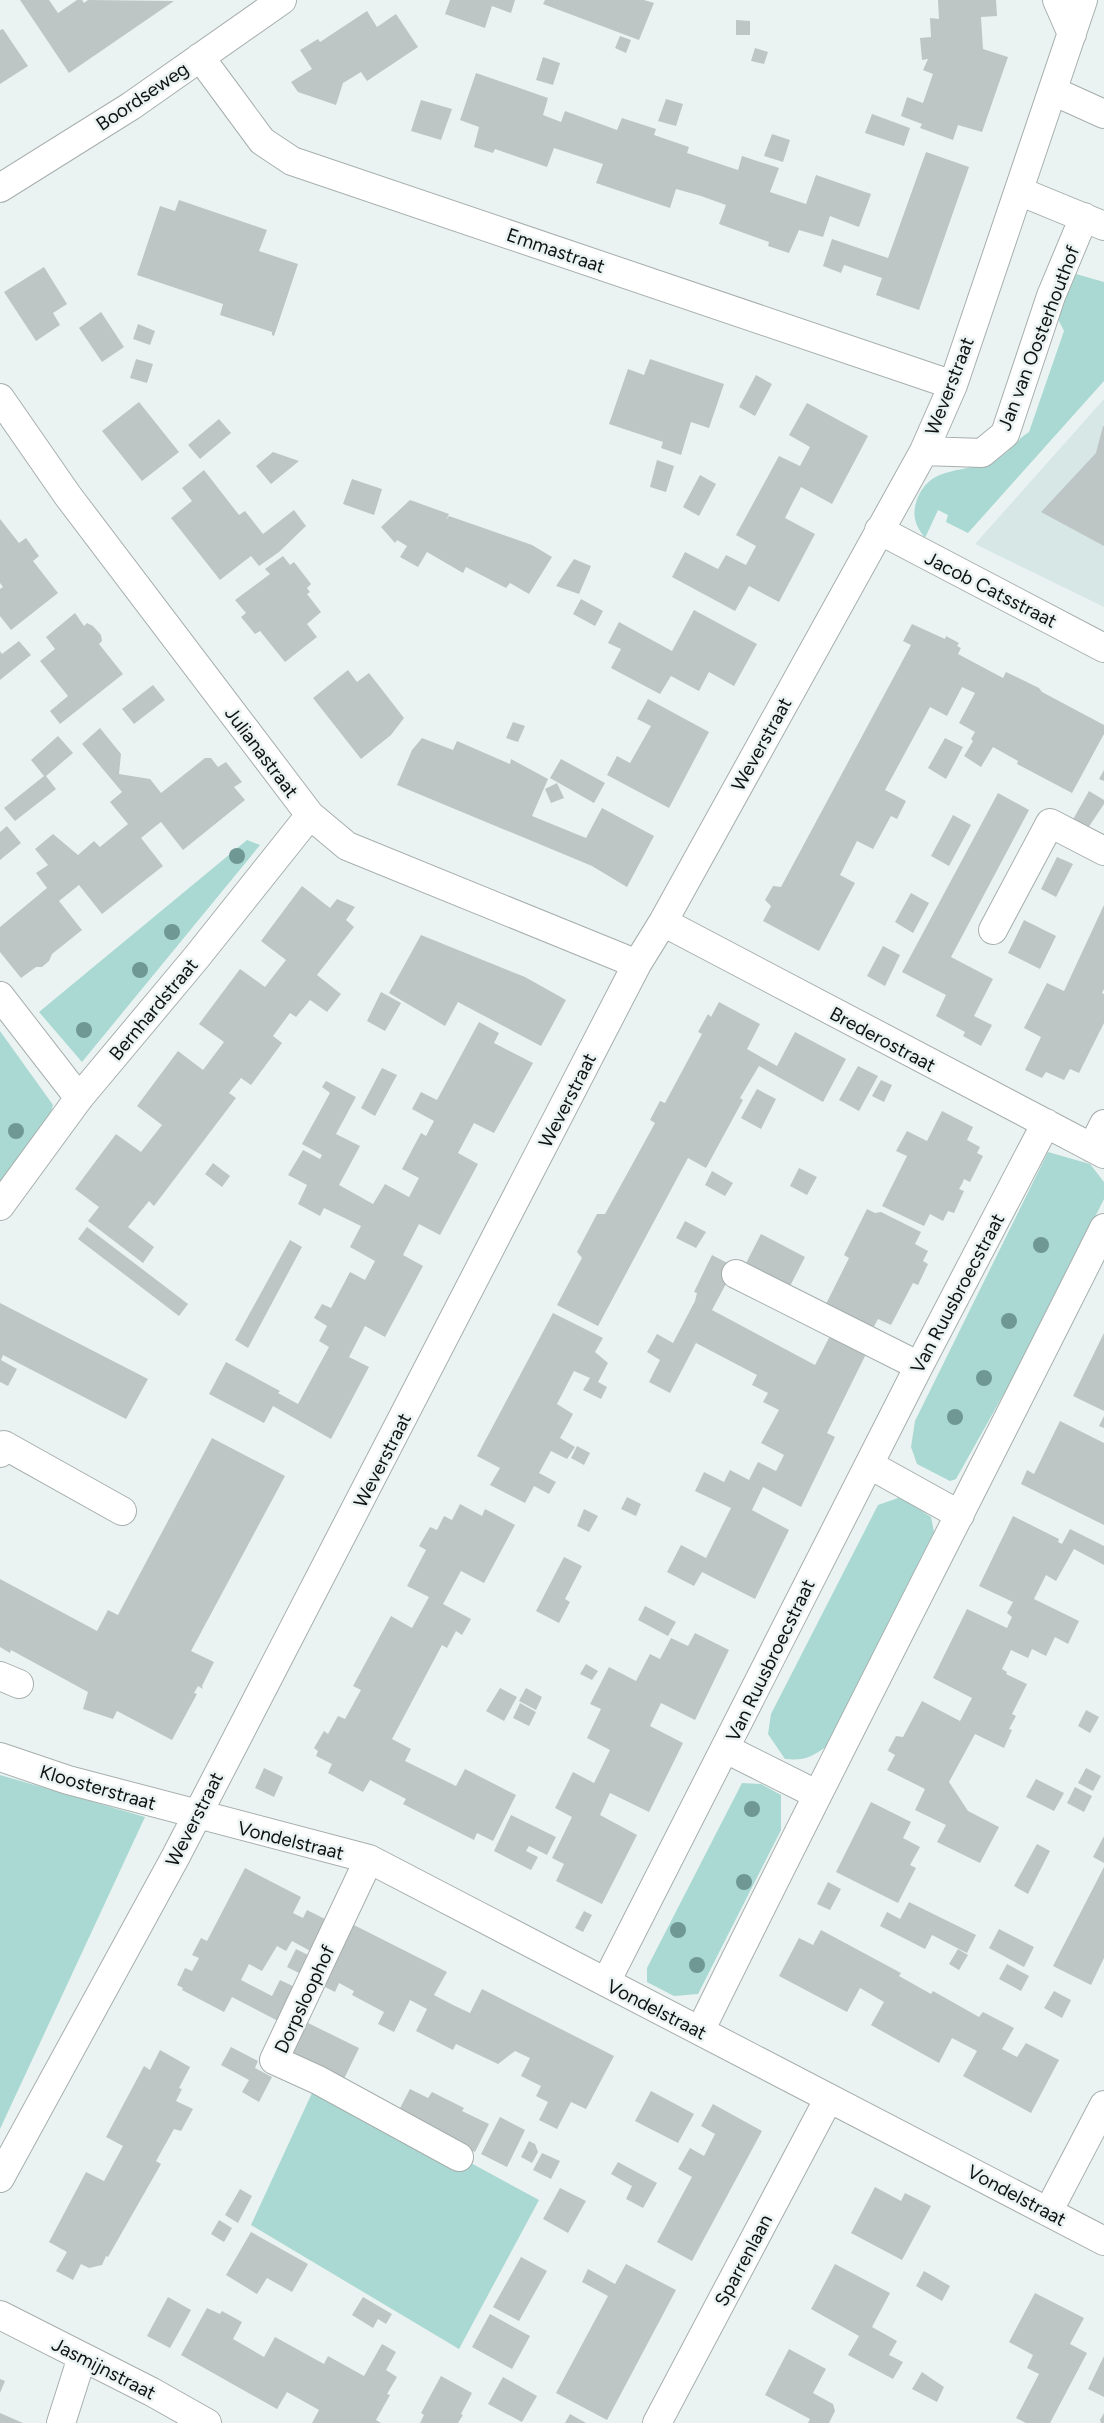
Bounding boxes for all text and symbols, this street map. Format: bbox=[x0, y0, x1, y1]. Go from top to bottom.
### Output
street label: Boordseweg bbox=[92, 57, 193, 136]
street label: Emmastraat bbox=[504, 223, 608, 278]
street label: Jan van Oosterhouthof bbox=[993, 243, 1084, 434]
street label: Weverstraat bbox=[920, 334, 979, 438]
street label: Jacob Catsstraat bbox=[921, 546, 1061, 633]
street label: Weverstraat bbox=[726, 694, 796, 795]
street label: Julianastraat bbox=[220, 702, 303, 802]
street label: Bernhardstraat bbox=[104, 954, 203, 1065]
street label: Brederostraat bbox=[826, 1002, 940, 1077]
street label: Weverstraat bbox=[534, 1049, 601, 1151]
street label: Van Ruusbroecstraat bbox=[906, 1209, 1009, 1377]
street label: Weverstraat bbox=[349, 1409, 416, 1511]
street label: Van Ruusbroecstraat bbox=[721, 1575, 820, 1745]
street label: Kloosterstraat bbox=[37, 1760, 159, 1815]
street label: Weverstraat bbox=[161, 1768, 228, 1870]
street label: Vondelstraat bbox=[235, 1816, 346, 1865]
street label: Dorpsloophof bbox=[269, 1941, 340, 2057]
street label: Vondelstraat bbox=[603, 1975, 710, 2044]
street label: Vondelstraat bbox=[963, 2160, 1070, 2231]
street label: Sparrenlaan bbox=[710, 2210, 777, 2310]
street label: Jasmijnstraat bbox=[48, 2332, 160, 2404]

